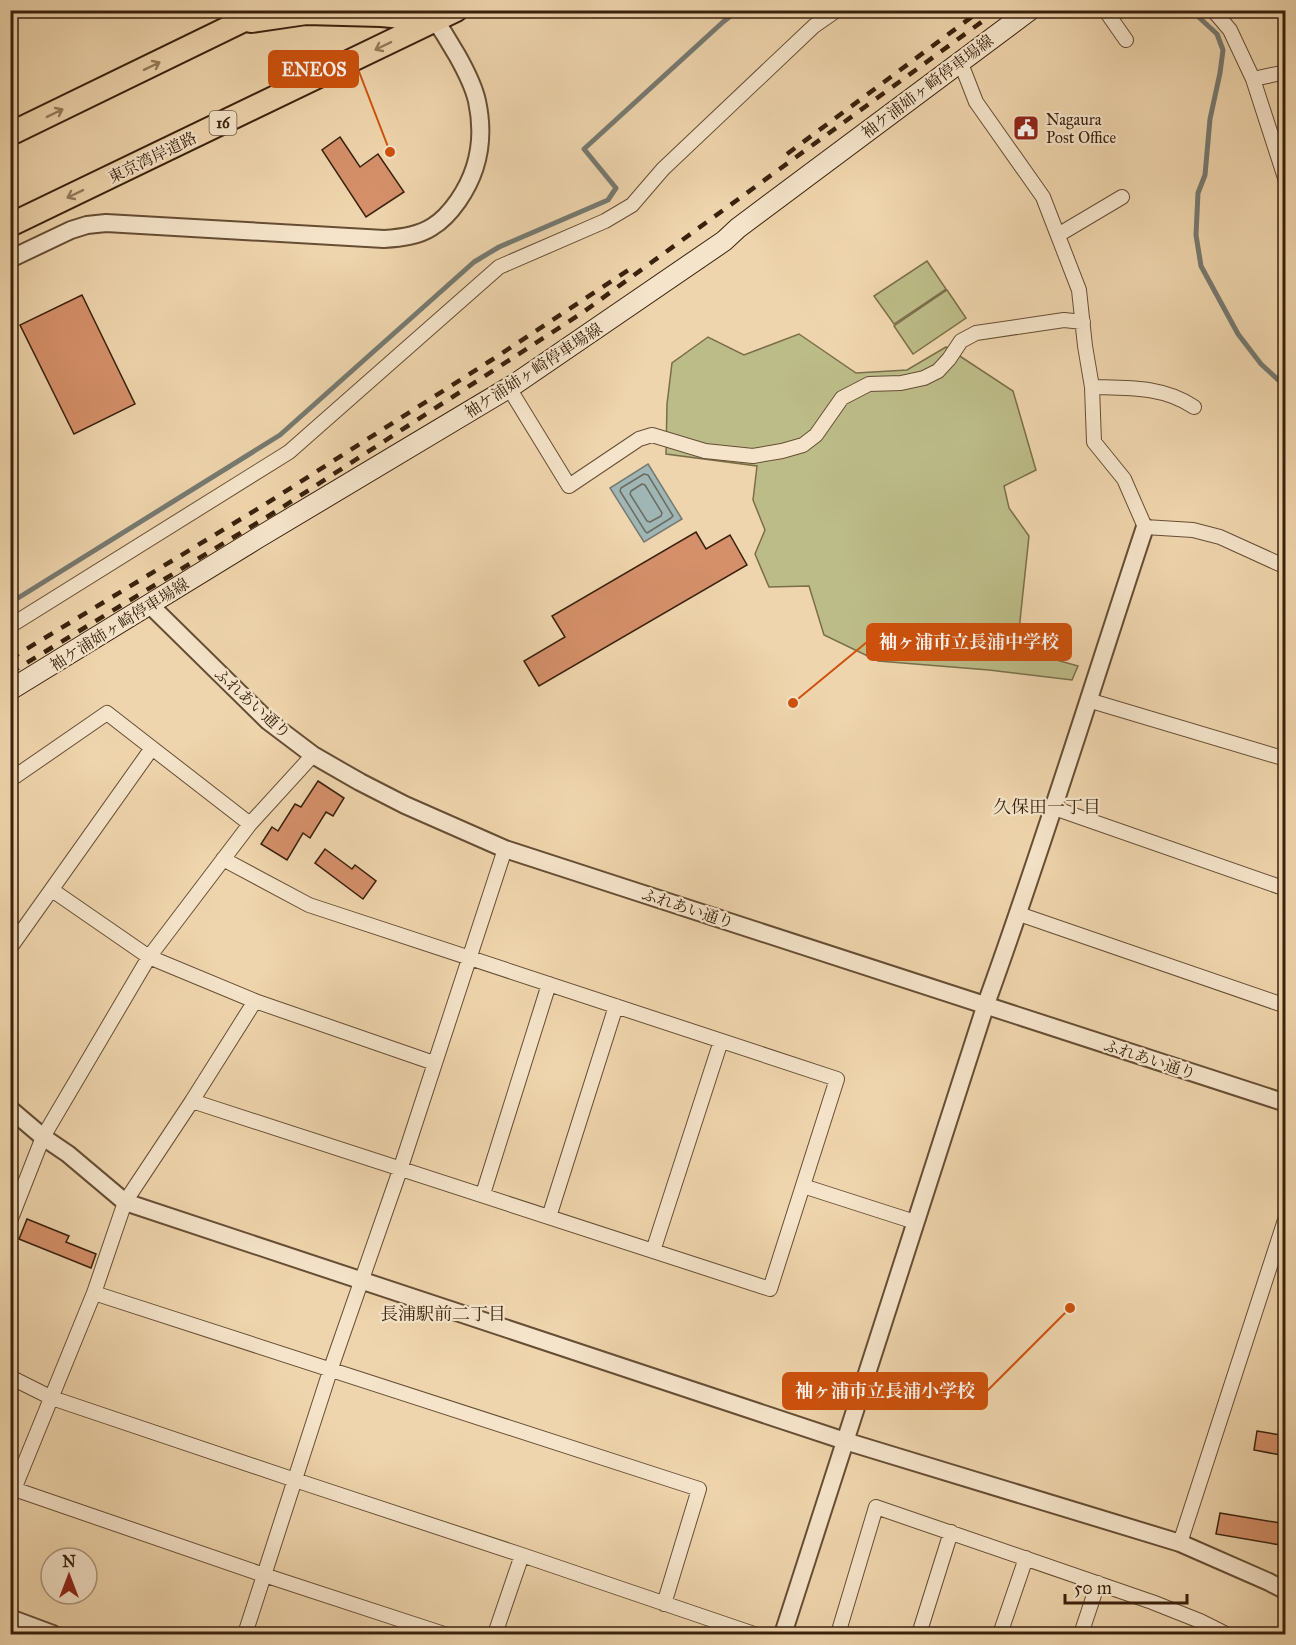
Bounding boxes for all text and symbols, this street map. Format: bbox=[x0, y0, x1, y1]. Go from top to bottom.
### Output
street label: 袖ケ浦姉ヶ崎停車場線 bbox=[858, 31, 997, 142]
one-way arrow bbox=[374, 40, 392, 52]
callout: ENEOS bbox=[269, 51, 358, 87]
one-way arrow bbox=[143, 59, 161, 71]
text: ENEOS bbox=[281, 59, 347, 81]
one-way arrow bbox=[46, 106, 64, 118]
place label: Nagaura Post Office bbox=[1046, 110, 1117, 147]
road number: 16 bbox=[210, 111, 236, 135]
public building icon: Nagaura Post Office bbox=[1011, 113, 1041, 143]
street label: 東京湾岸道路 bbox=[105, 128, 200, 187]
one-way arrow bbox=[66, 189, 84, 201]
street label: 袖ケ浦姉ヶ崎停車場線 bbox=[461, 319, 606, 422]
street label: 袖ケ浦姉ヶ崎停車場線 bbox=[46, 574, 192, 675]
callout: 袖ヶ浦市立長浦中学校 bbox=[867, 624, 1071, 660]
text: 袖ヶ浦市立長浦中学校 bbox=[879, 631, 1059, 653]
street label: ふれあい通り bbox=[211, 664, 295, 743]
district label: 久保田一丁目 bbox=[993, 796, 1101, 818]
street label: ふれあい通り bbox=[639, 885, 736, 932]
street label: ふれあい通り bbox=[1101, 1036, 1198, 1083]
district label: 長浦駅前二丁目 bbox=[380, 1303, 506, 1325]
callout: 袖ヶ浦市立長浦小学校 bbox=[783, 1373, 987, 1409]
text: 袖ヶ浦市立長浦小学校 bbox=[795, 1380, 975, 1402]
north arrow bbox=[39, 1546, 99, 1606]
text: N bbox=[62, 1552, 76, 1571]
scale bar bbox=[1065, 1567, 1186, 1605]
text: 50 m bbox=[1074, 1577, 1112, 1599]

